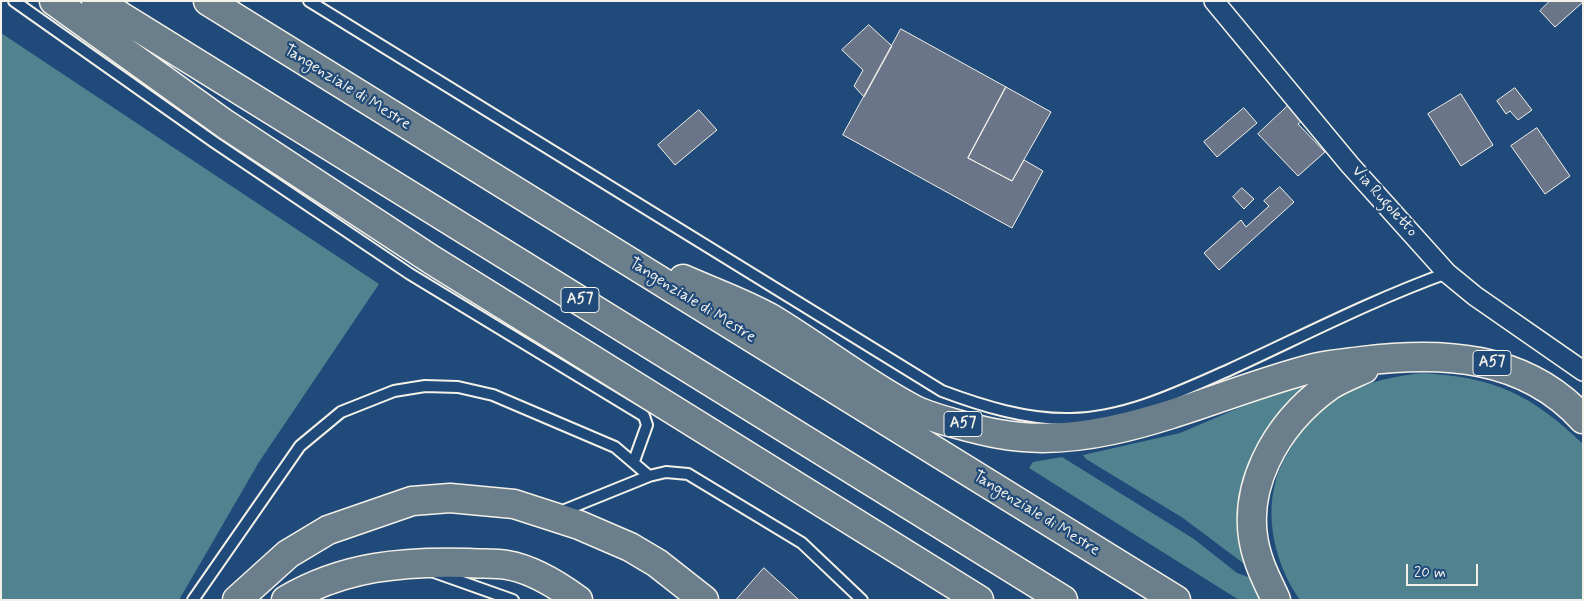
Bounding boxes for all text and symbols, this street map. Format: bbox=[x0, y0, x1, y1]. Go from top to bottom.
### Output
street label: Tangenziale di Mestre bbox=[280, 41, 414, 135]
street label: Via Rugoletto bbox=[1347, 162, 1421, 242]
street label: Tangenziale di Mestre bbox=[625, 254, 759, 348]
road number: A57 bbox=[561, 288, 599, 312]
road number: A57 bbox=[1473, 350, 1511, 376]
road number: A57 bbox=[944, 412, 982, 436]
street label: Tangenziale di Mestre bbox=[969, 467, 1103, 561]
scale bar bbox=[1409, 554, 1482, 586]
text: 20 m bbox=[1414, 563, 1446, 583]

